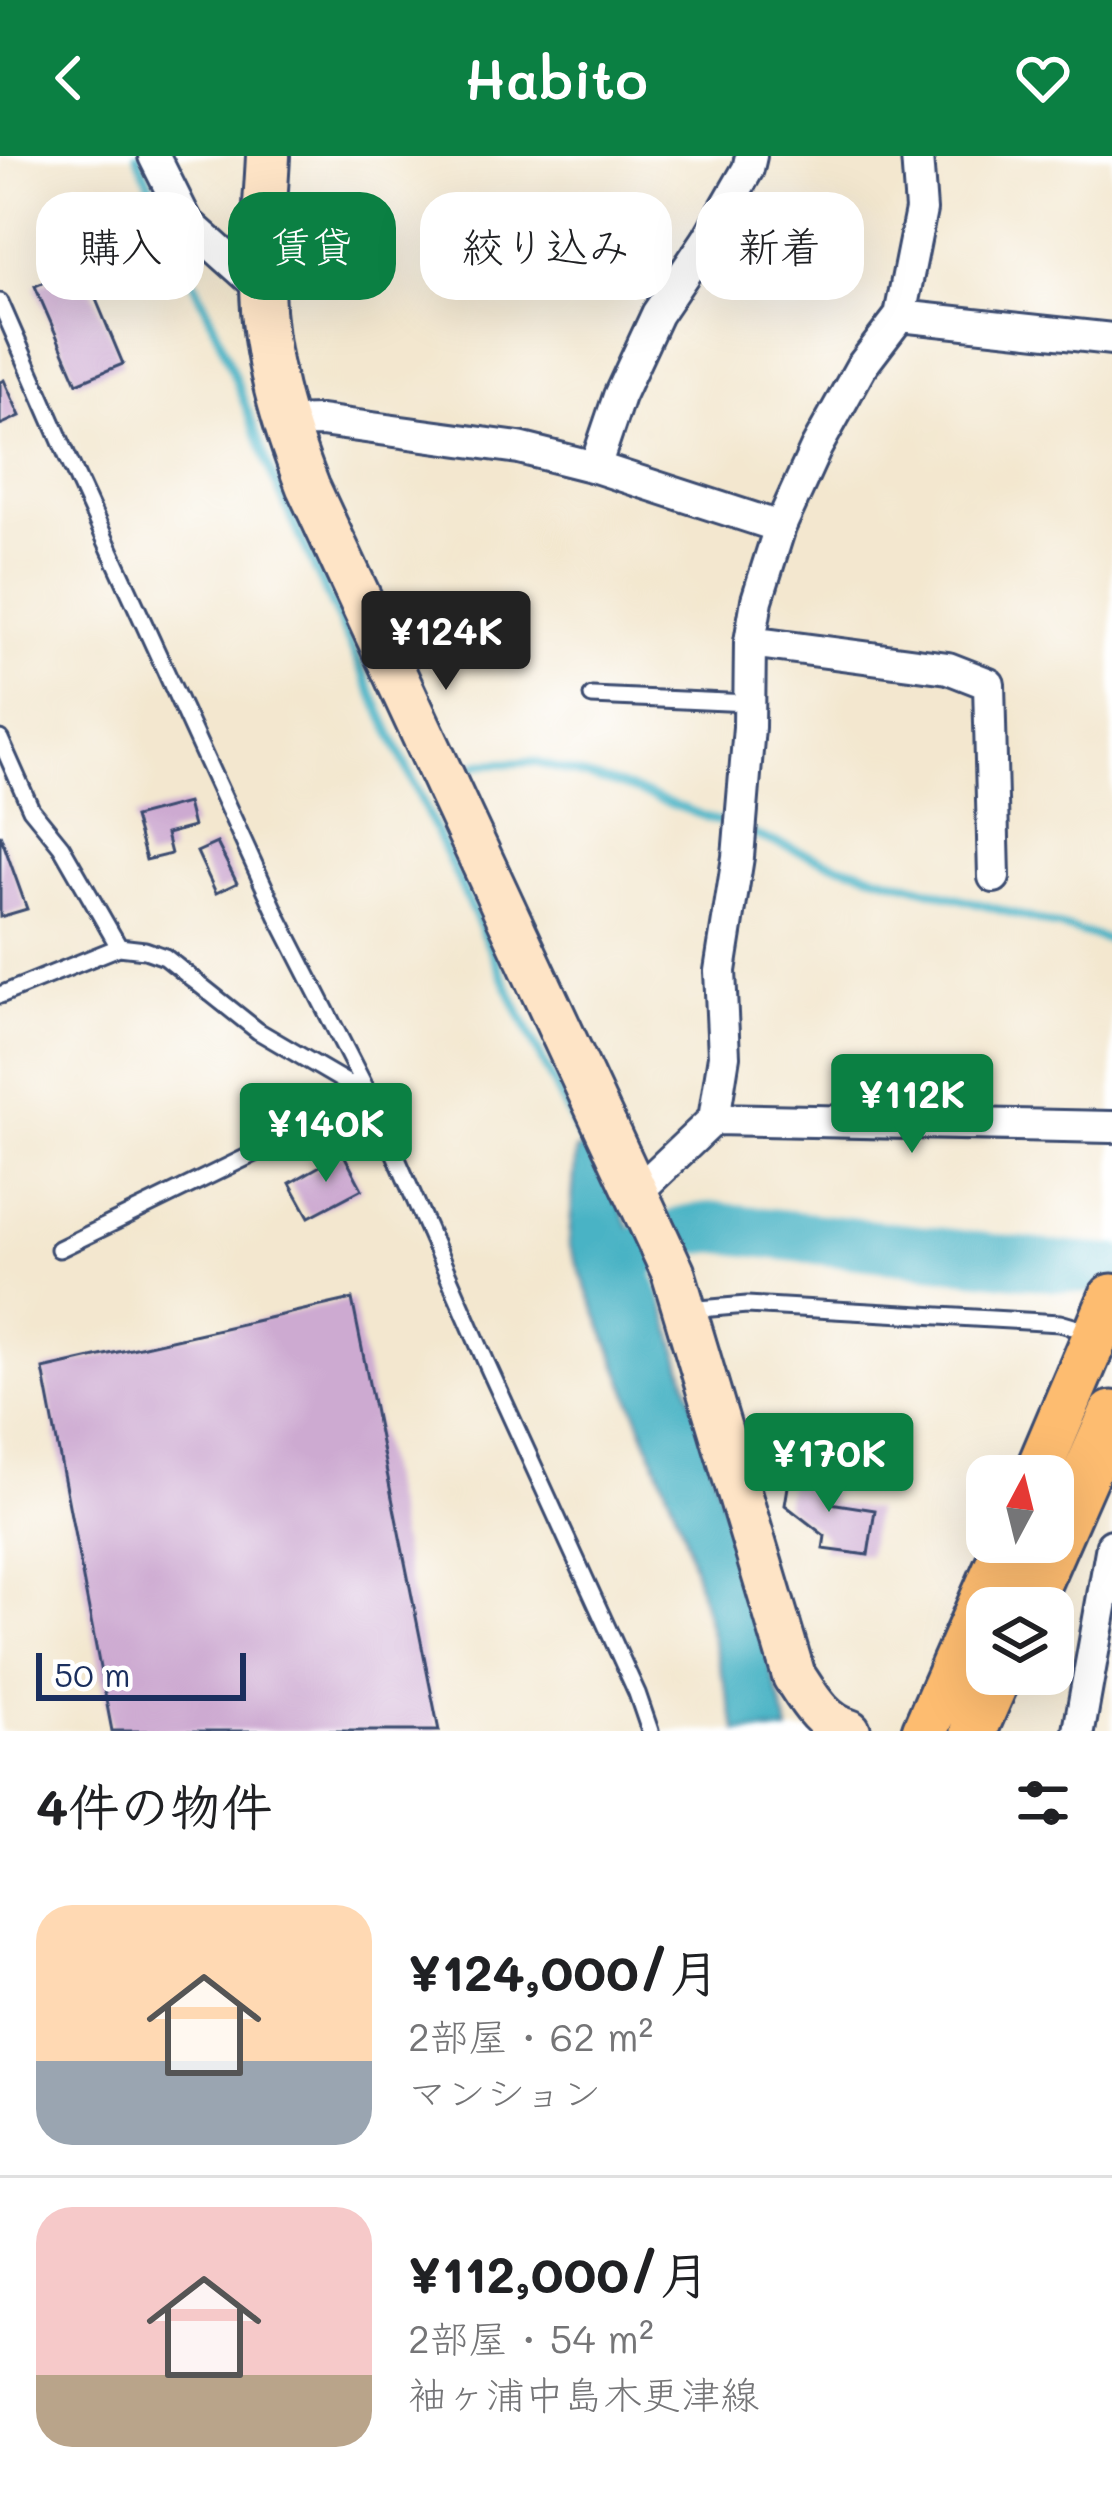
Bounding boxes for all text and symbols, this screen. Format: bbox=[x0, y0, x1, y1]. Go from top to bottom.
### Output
text: Habito bbox=[464, 43, 648, 114]
icon: back bbox=[36, 45, 102, 111]
icon: heart bbox=[1010, 45, 1076, 111]
chip: 購入 bbox=[36, 192, 204, 300]
chip: 賃貸 bbox=[228, 192, 396, 300]
chip: 絞り込み bbox=[420, 192, 672, 300]
chip: 新着 bbox=[696, 192, 864, 300]
pin: ¥124K bbox=[362, 591, 530, 693]
text: ¥124K bbox=[388, 604, 504, 655]
pin: ¥112K bbox=[828, 1054, 996, 1156]
text: ¥112K bbox=[858, 1067, 966, 1118]
pin: ¥140K bbox=[242, 1083, 410, 1185]
text: ¥140K bbox=[267, 1096, 385, 1147]
pin: ¥170K bbox=[745, 1413, 913, 1515]
text: ¥170K bbox=[771, 1426, 887, 1477]
north arrow bbox=[966, 1455, 1074, 1563]
map controls bbox=[966, 1455, 1074, 1695]
button: layers bbox=[966, 1587, 1074, 1695]
scale bar bbox=[36, 1647, 246, 1700]
text: 50 m bbox=[54, 1652, 130, 1695]
icon: filters bbox=[1010, 1770, 1076, 1836]
text: 4件の物件 bbox=[36, 1771, 272, 1838]
text: ¥124,000/月 bbox=[408, 1937, 720, 2004]
icon: home bbox=[132, 1953, 276, 2097]
text: 2部屋 · 62 m² bbox=[408, 2010, 653, 2061]
text: マンション bbox=[408, 2066, 601, 2117]
text: ¥112,000/月 bbox=[408, 2239, 710, 2306]
icon: home bbox=[132, 2255, 276, 2399]
text: 2部屋 · 54 m² bbox=[408, 2312, 654, 2363]
text: 袖ヶ浦中島木更津線 bbox=[408, 2368, 759, 2419]

